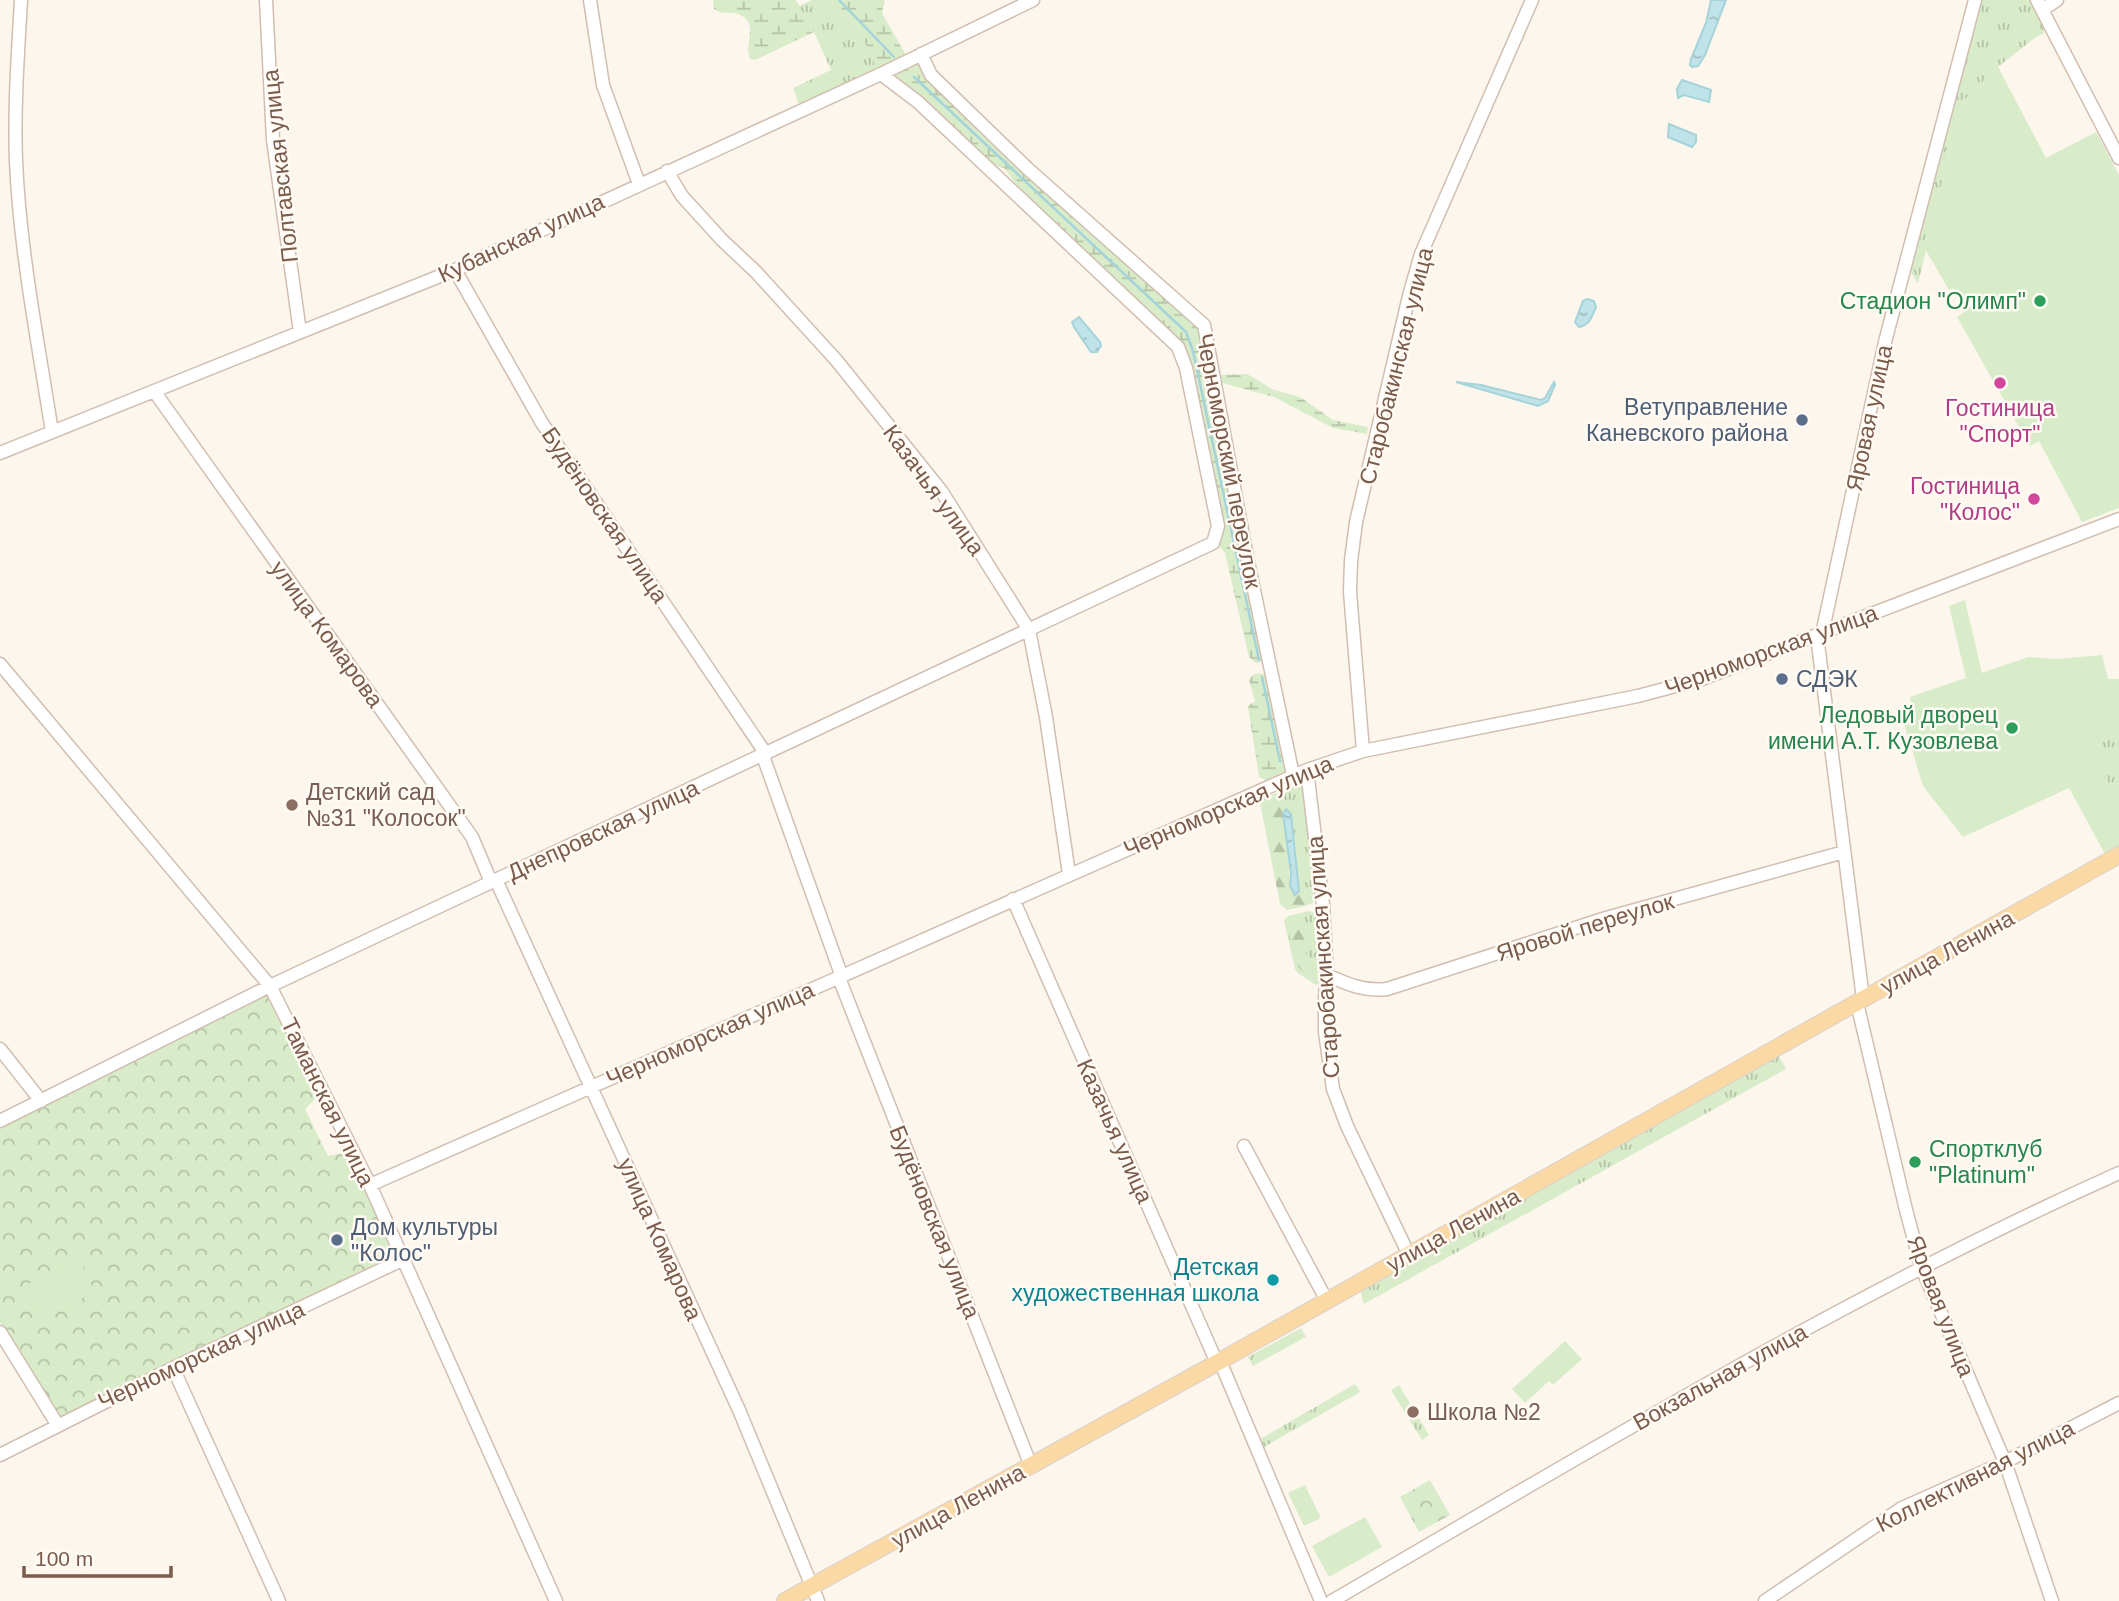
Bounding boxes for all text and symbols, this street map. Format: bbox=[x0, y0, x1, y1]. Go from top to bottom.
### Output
street label: Полтавская улица bbox=[257, 68, 303, 264]
street label: Кубанская улица bbox=[434, 188, 608, 288]
street label: Старобакинская улица bbox=[1354, 245, 1438, 487]
place label: Стадион "Олимп" bbox=[1840, 288, 2026, 314]
marker: Стадион "Олимп" bbox=[2032, 293, 2048, 309]
street label: Черноморский переулок bbox=[1191, 331, 1267, 592]
street label: Яровая улица bbox=[1841, 342, 1897, 494]
marker: Гостиница "Спорт" bbox=[1992, 375, 2008, 391]
place label: Ветуправление Каневского района bbox=[1586, 394, 1788, 446]
place label: Гостиница "Спорт" bbox=[1945, 395, 2055, 447]
marker: Ветуправление Каневского района bbox=[1794, 412, 1810, 428]
street label: Казачья улица bbox=[878, 420, 990, 560]
street label: Будёновская улица bbox=[537, 422, 673, 608]
place label: Гостиница "Колос" bbox=[1910, 473, 2020, 525]
marker: Гостиница "Колос" bbox=[2026, 491, 2042, 507]
street label: улица Комарова bbox=[265, 556, 389, 712]
street label: Черноморская улица bbox=[1661, 599, 1881, 701]
place label: СДЭК bbox=[1796, 666, 1858, 692]
marker: СДЭК bbox=[1774, 671, 1790, 687]
place label: Ледовый дворец имени А.Т. Кузовлева bbox=[1768, 702, 1998, 754]
marker: Ледовый дворец имени А.Т. Кузовлева bbox=[2004, 720, 2020, 736]
street label: Черноморская улица bbox=[1119, 750, 1337, 862]
street label: Днепровская улица bbox=[503, 774, 703, 886]
place label: Детский сад №31 "Колосок" bbox=[306, 779, 466, 831]
marker: Детский сад №31 "Колосок" bbox=[284, 797, 300, 813]
street label: Старобакинская улица bbox=[1302, 835, 1344, 1079]
street label: Яровой переулок bbox=[1493, 887, 1678, 966]
street label: улица Ленина bbox=[1876, 905, 2018, 999]
street label: Черноморская улица bbox=[602, 976, 818, 1092]
street label: Таманская улица bbox=[276, 1014, 380, 1191]
street label: Казачья улица bbox=[1072, 1055, 1158, 1207]
street label: Будёновская улица bbox=[884, 1122, 986, 1323]
place label: Спортклуб "Platinum" bbox=[1929, 1136, 2042, 1188]
street label: улица Комарова bbox=[613, 1154, 707, 1324]
marker: Спортклуб "Platinum" bbox=[1907, 1154, 1923, 1170]
street label: улица Ленина bbox=[1382, 1183, 1524, 1277]
place label: Дом культуры "Колос" bbox=[351, 1214, 498, 1266]
marker: Дом культуры "Колос" bbox=[329, 1232, 345, 1248]
street label: Яровая улица bbox=[1902, 1232, 1980, 1380]
place label: Детская художественная школа bbox=[1012, 1254, 1259, 1306]
marker: Детская художественная школа bbox=[1265, 1272, 1281, 1288]
street label: Черноморская улица bbox=[94, 1296, 309, 1414]
street label: Вокзальная улица bbox=[1629, 1318, 1812, 1436]
place label: Школа №2 bbox=[1427, 1399, 1541, 1425]
marker: Школа №2 bbox=[1405, 1404, 1421, 1420]
street label: Коллективная улица bbox=[1872, 1415, 2079, 1537]
street label: улица Ленина bbox=[887, 1459, 1029, 1553]
scale bar bbox=[24, 1534, 172, 1578]
text: 100 m bbox=[35, 1547, 93, 1570]

